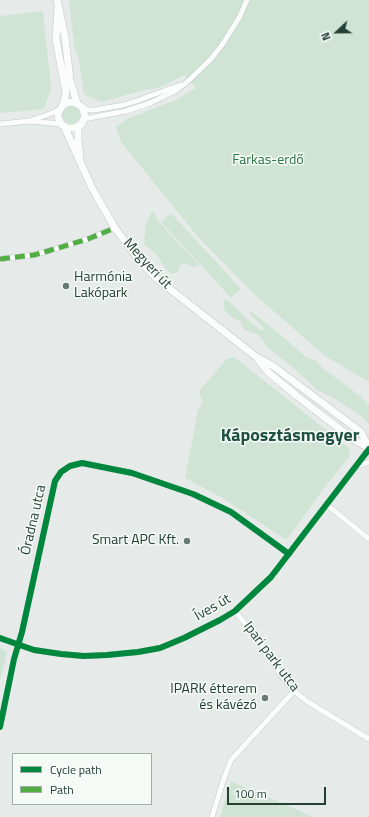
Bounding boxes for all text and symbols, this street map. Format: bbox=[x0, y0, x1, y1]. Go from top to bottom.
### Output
north arrow bbox=[317, 12, 357, 52]
text: N bbox=[317, 30, 335, 43]
park label: Farkas-erdő bbox=[232, 153, 304, 169]
street label: Megyeri út bbox=[119, 235, 175, 293]
place label: Harmónia Lakópark bbox=[74, 270, 132, 302]
marker: Harmónia Lakópark bbox=[61, 281, 71, 291]
district label: Káposztásmegyer bbox=[221, 426, 359, 448]
street label: Óradna utca bbox=[18, 483, 50, 557]
place label: Smart APC Kft. bbox=[92, 533, 179, 549]
marker: Smart APC Kft. bbox=[182, 536, 192, 546]
street label: Íves út bbox=[192, 591, 234, 625]
street label: Ipari park utca bbox=[239, 619, 303, 695]
place label: IPARK étterem és kávézó bbox=[170, 682, 257, 714]
marker: IPARK étterem és kávézó bbox=[260, 693, 270, 703]
legend bbox=[12, 753, 152, 805]
text: Cycle path bbox=[50, 760, 102, 779]
scale bar bbox=[229, 779, 328, 805]
text: Path bbox=[50, 780, 74, 799]
text: 100 m bbox=[234, 784, 267, 803]

